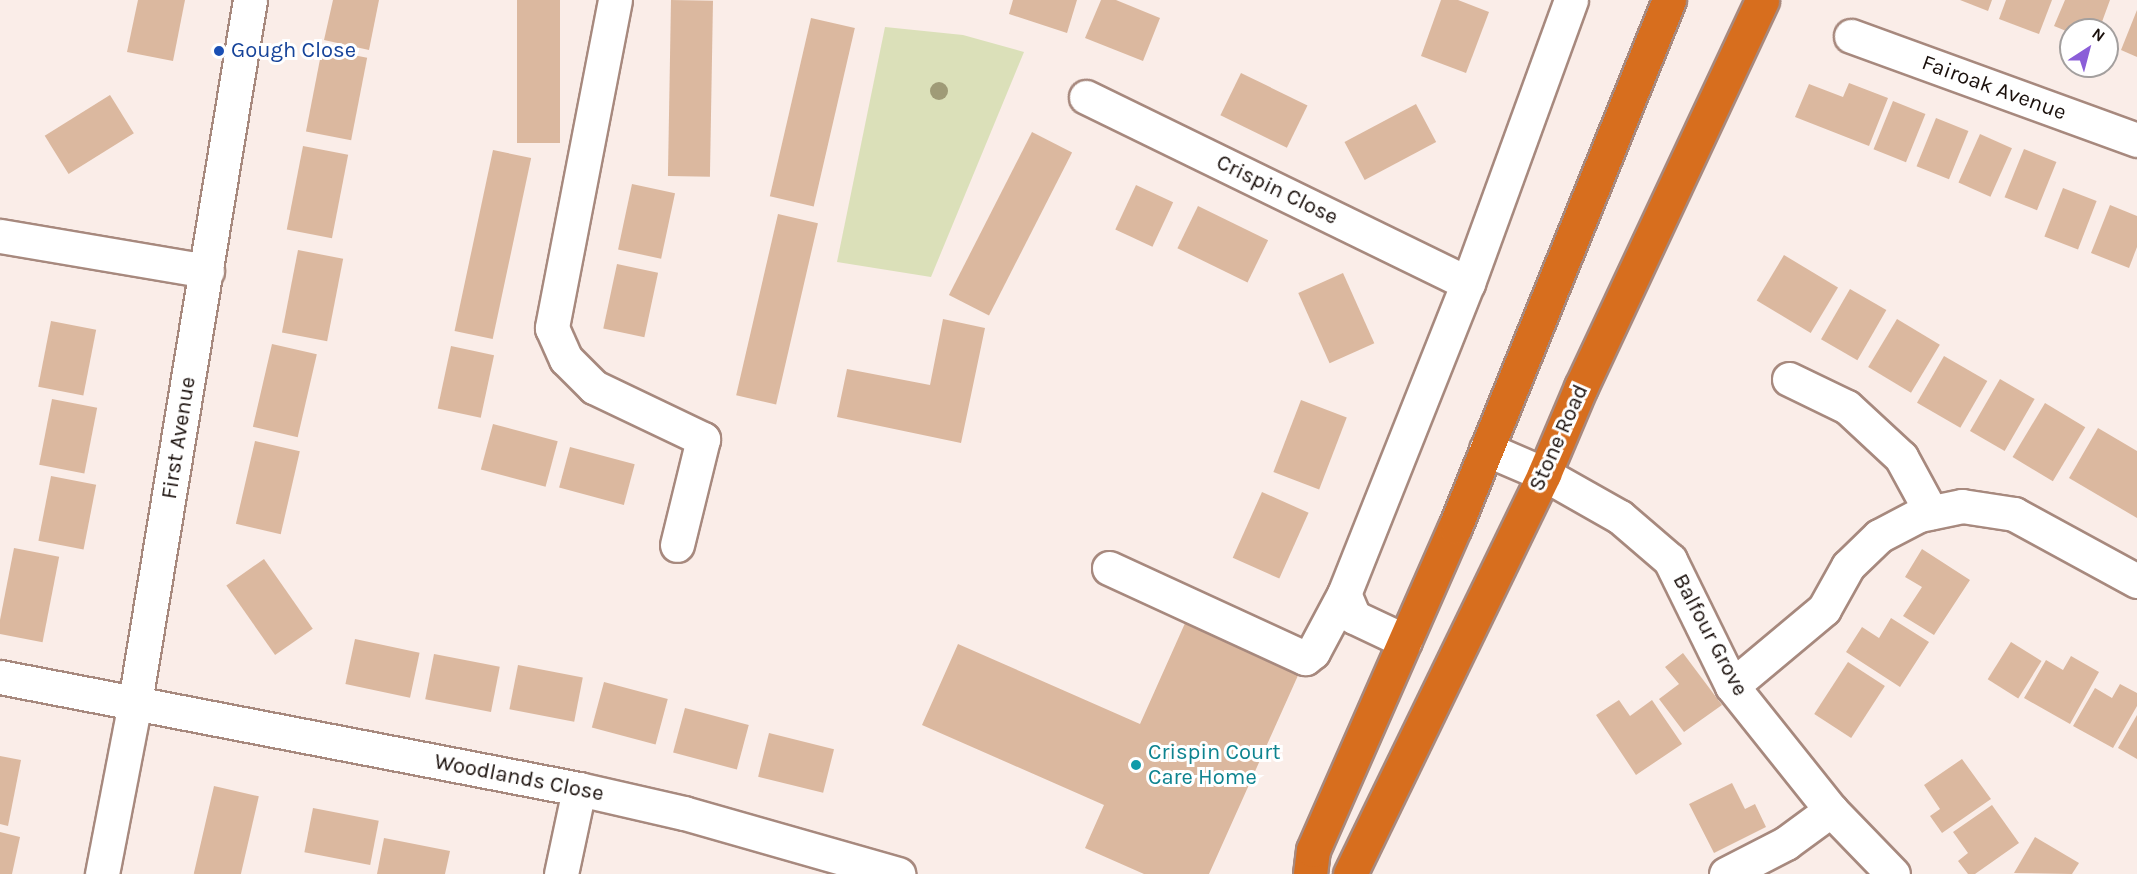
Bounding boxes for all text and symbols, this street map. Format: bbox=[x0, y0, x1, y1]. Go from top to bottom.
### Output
north arrow bbox=[2059, 18, 2119, 78]
text: N bbox=[2088, 24, 2109, 46]
place label: Gough Close bbox=[231, 38, 356, 64]
marker: Gough Close bbox=[212, 44, 226, 58]
street label: Fairoak Avenue bbox=[1918, 50, 2070, 126]
street label: Crispin Close bbox=[1212, 149, 1342, 231]
street label: First Avenue bbox=[156, 375, 202, 501]
street label: Stone Road bbox=[1524, 381, 1594, 495]
street label: Balfour Grove bbox=[1667, 569, 1753, 701]
place label: Crispin Court Care Home bbox=[1148, 739, 1281, 790]
street label: Woodlands Close bbox=[432, 749, 606, 807]
marker: Crispin Court Care Home bbox=[1129, 758, 1143, 772]

